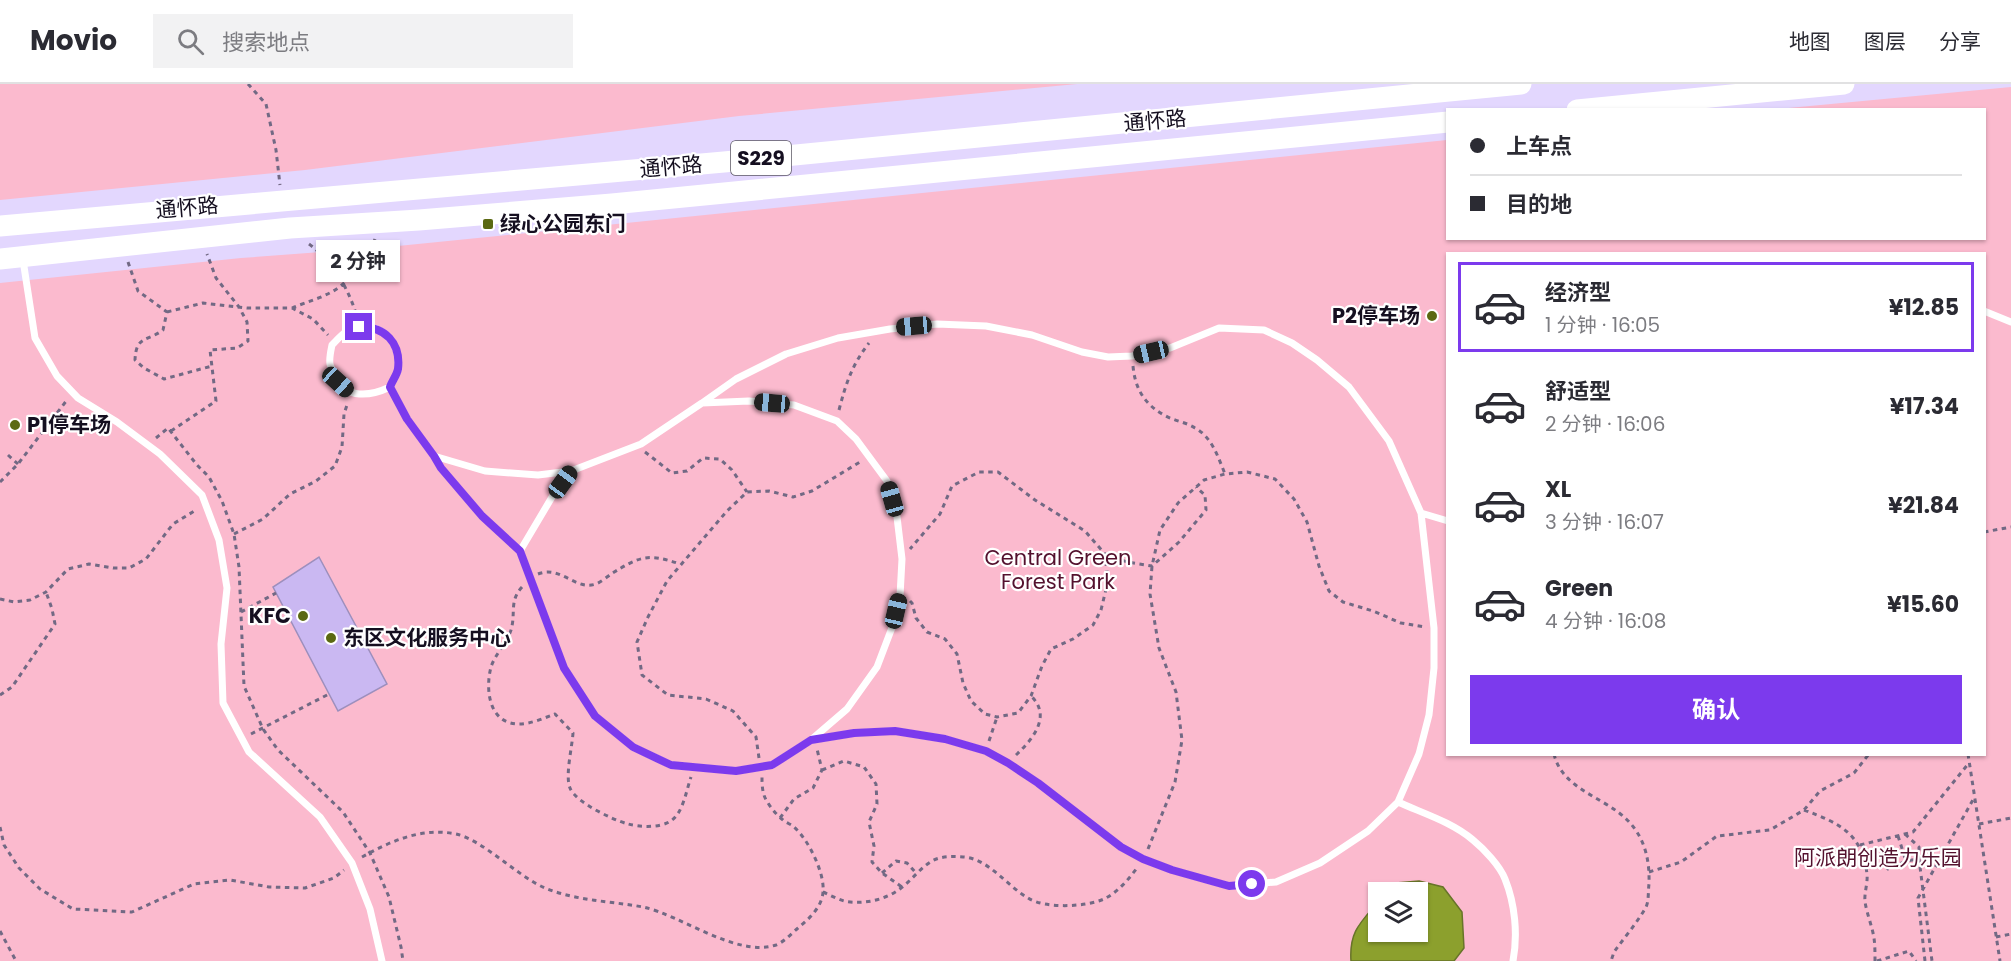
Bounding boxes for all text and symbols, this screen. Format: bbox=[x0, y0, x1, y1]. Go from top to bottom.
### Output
search box bbox=[153, 14, 573, 68]
text: Movio bbox=[30, 21, 117, 60]
icon: search bbox=[174, 25, 207, 58]
text: 搜索地点 bbox=[222, 27, 310, 58]
text: 地图 bbox=[1789, 27, 1831, 56]
text: 图层 bbox=[1864, 27, 1906, 56]
text: 分享 bbox=[1939, 27, 1981, 56]
street label: 通怀路 bbox=[1122, 103, 1188, 138]
text: 上车点 bbox=[1506, 131, 1572, 162]
road number: S229 bbox=[731, 141, 791, 175]
street label: 通怀路 bbox=[638, 149, 704, 184]
text: 目的地 bbox=[1506, 189, 1572, 220]
street label: 通怀路 bbox=[154, 190, 220, 225]
place label: 绿心公园东门 bbox=[500, 209, 626, 238]
marker: 绿心公园东门 bbox=[481, 217, 495, 231]
callout: 2 分钟 bbox=[317, 240, 401, 282]
text: 2 分钟 bbox=[330, 247, 386, 275]
text: 经济型 bbox=[1545, 277, 1611, 308]
icon: car bbox=[1473, 280, 1527, 334]
text: ¥12.85 bbox=[1889, 292, 1959, 323]
place label: P2停车场 bbox=[1332, 301, 1420, 330]
marker: P2停车场 bbox=[1425, 309, 1439, 323]
text: 1 分钟 · 16:05 bbox=[1545, 311, 1660, 339]
route end bbox=[345, 313, 372, 340]
car bbox=[895, 315, 933, 337]
car bbox=[1131, 339, 1171, 365]
car bbox=[319, 363, 357, 401]
text: 舒适型 bbox=[1545, 376, 1611, 407]
icon: car bbox=[1473, 379, 1527, 433]
text: ¥17.34 bbox=[1890, 391, 1959, 422]
car bbox=[753, 392, 791, 414]
place label: P1停车场 bbox=[27, 410, 111, 439]
text: 2 分钟 · 16:06 bbox=[1545, 410, 1665, 438]
marker: P1停车场 bbox=[8, 418, 22, 432]
car bbox=[545, 462, 581, 502]
text: XL bbox=[1545, 474, 1571, 505]
icon: car bbox=[1473, 478, 1527, 532]
car bbox=[878, 479, 906, 519]
text: ¥21.84 bbox=[1888, 490, 1959, 521]
text: 3 分钟 · 16:07 bbox=[1545, 508, 1664, 536]
park label: Central Green Forest Park bbox=[985, 543, 1131, 596]
text: Green bbox=[1545, 573, 1613, 604]
icon: car bbox=[1473, 577, 1527, 631]
text: ¥15.60 bbox=[1887, 589, 1959, 620]
car bbox=[883, 591, 909, 631]
place label: KFC bbox=[249, 601, 291, 630]
text: 4 分钟 · 16:08 bbox=[1545, 607, 1666, 635]
marker: KFC bbox=[296, 609, 310, 623]
place label: 东区文化服务中心 bbox=[343, 623, 511, 652]
marker: 东区文化服务中心 bbox=[324, 631, 338, 645]
button: 确认 bbox=[1470, 675, 1962, 744]
park label: 阿派朗创造力乐园 bbox=[1794, 843, 1962, 872]
route start bbox=[1238, 870, 1265, 897]
map controls bbox=[1368, 882, 1428, 942]
button: layers bbox=[1368, 882, 1428, 942]

